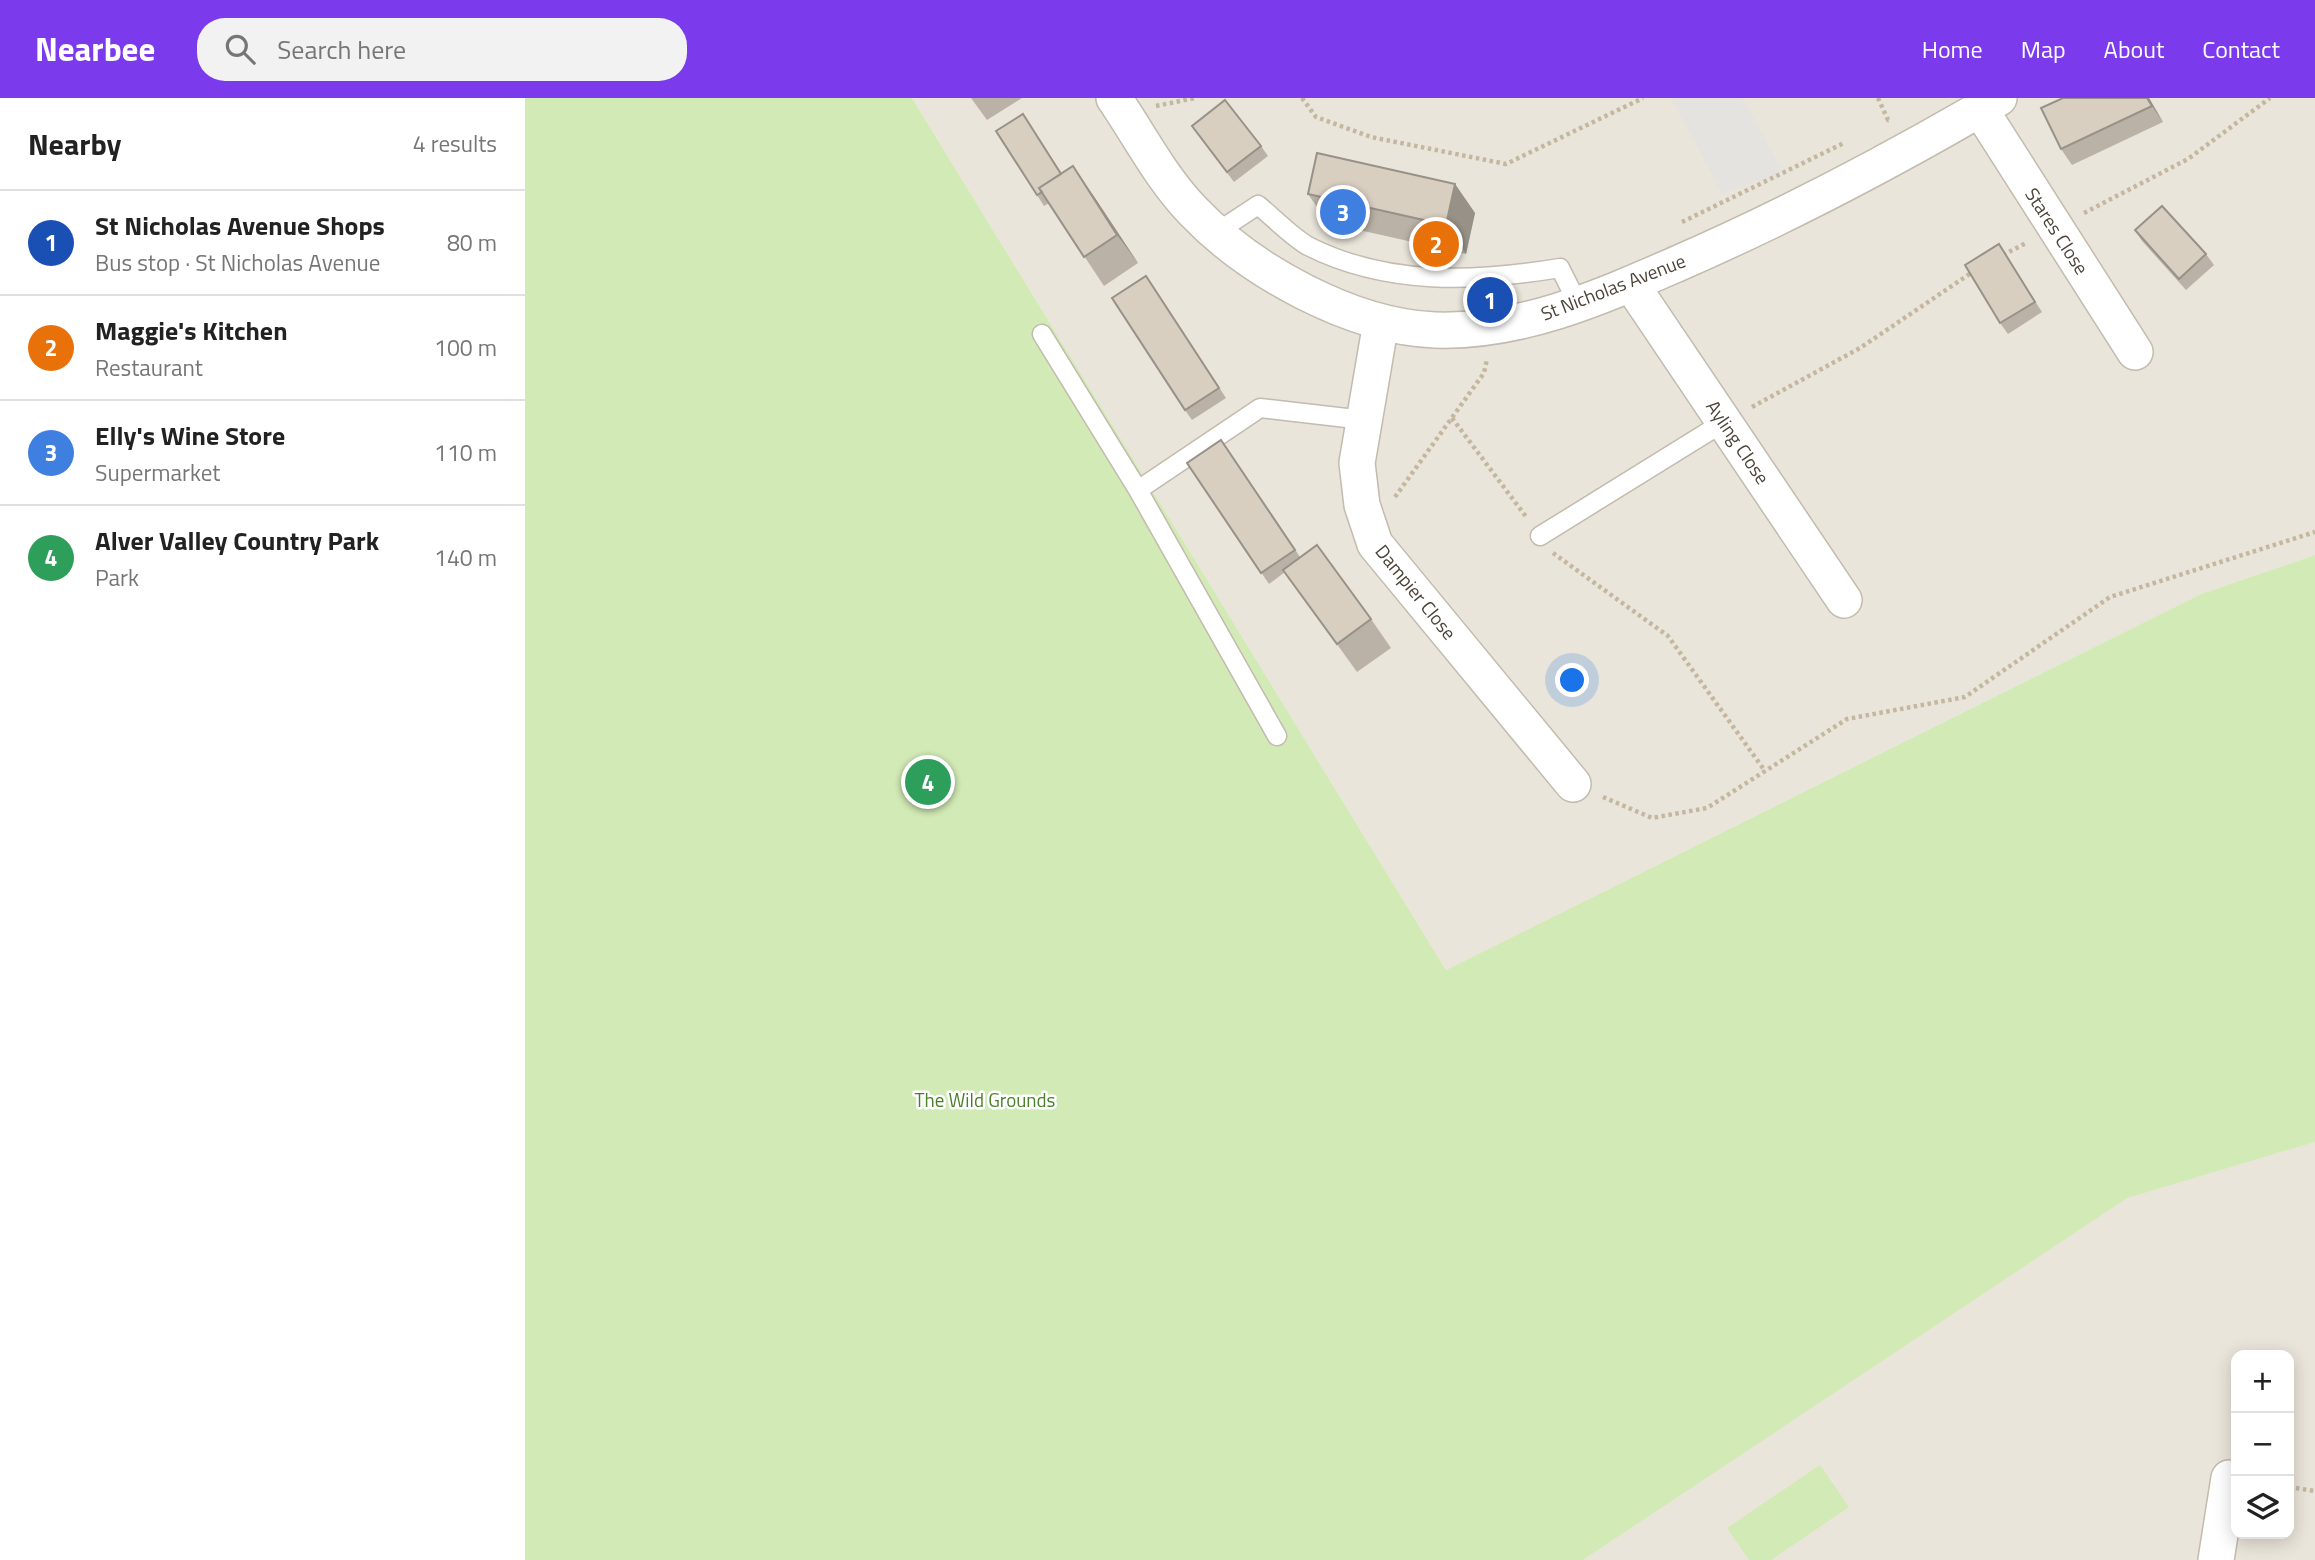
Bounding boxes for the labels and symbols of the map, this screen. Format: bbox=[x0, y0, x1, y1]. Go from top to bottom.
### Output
street label: Stares Close bbox=[2018, 182, 2096, 280]
pin: 3 bbox=[1320, 186, 1366, 238]
pin: 2 bbox=[1413, 218, 1459, 270]
street label: St Nicholas Avenue bbox=[1536, 246, 1689, 327]
pin: 1 bbox=[1467, 274, 1513, 326]
street label: Ayling Close bbox=[1700, 394, 1777, 490]
street label: Dampier Close bbox=[1369, 538, 1464, 646]
your location bbox=[1555, 663, 1589, 697]
pin: 4 bbox=[905, 756, 951, 808]
park label: The Wild Grounds bbox=[915, 1085, 1056, 1114]

